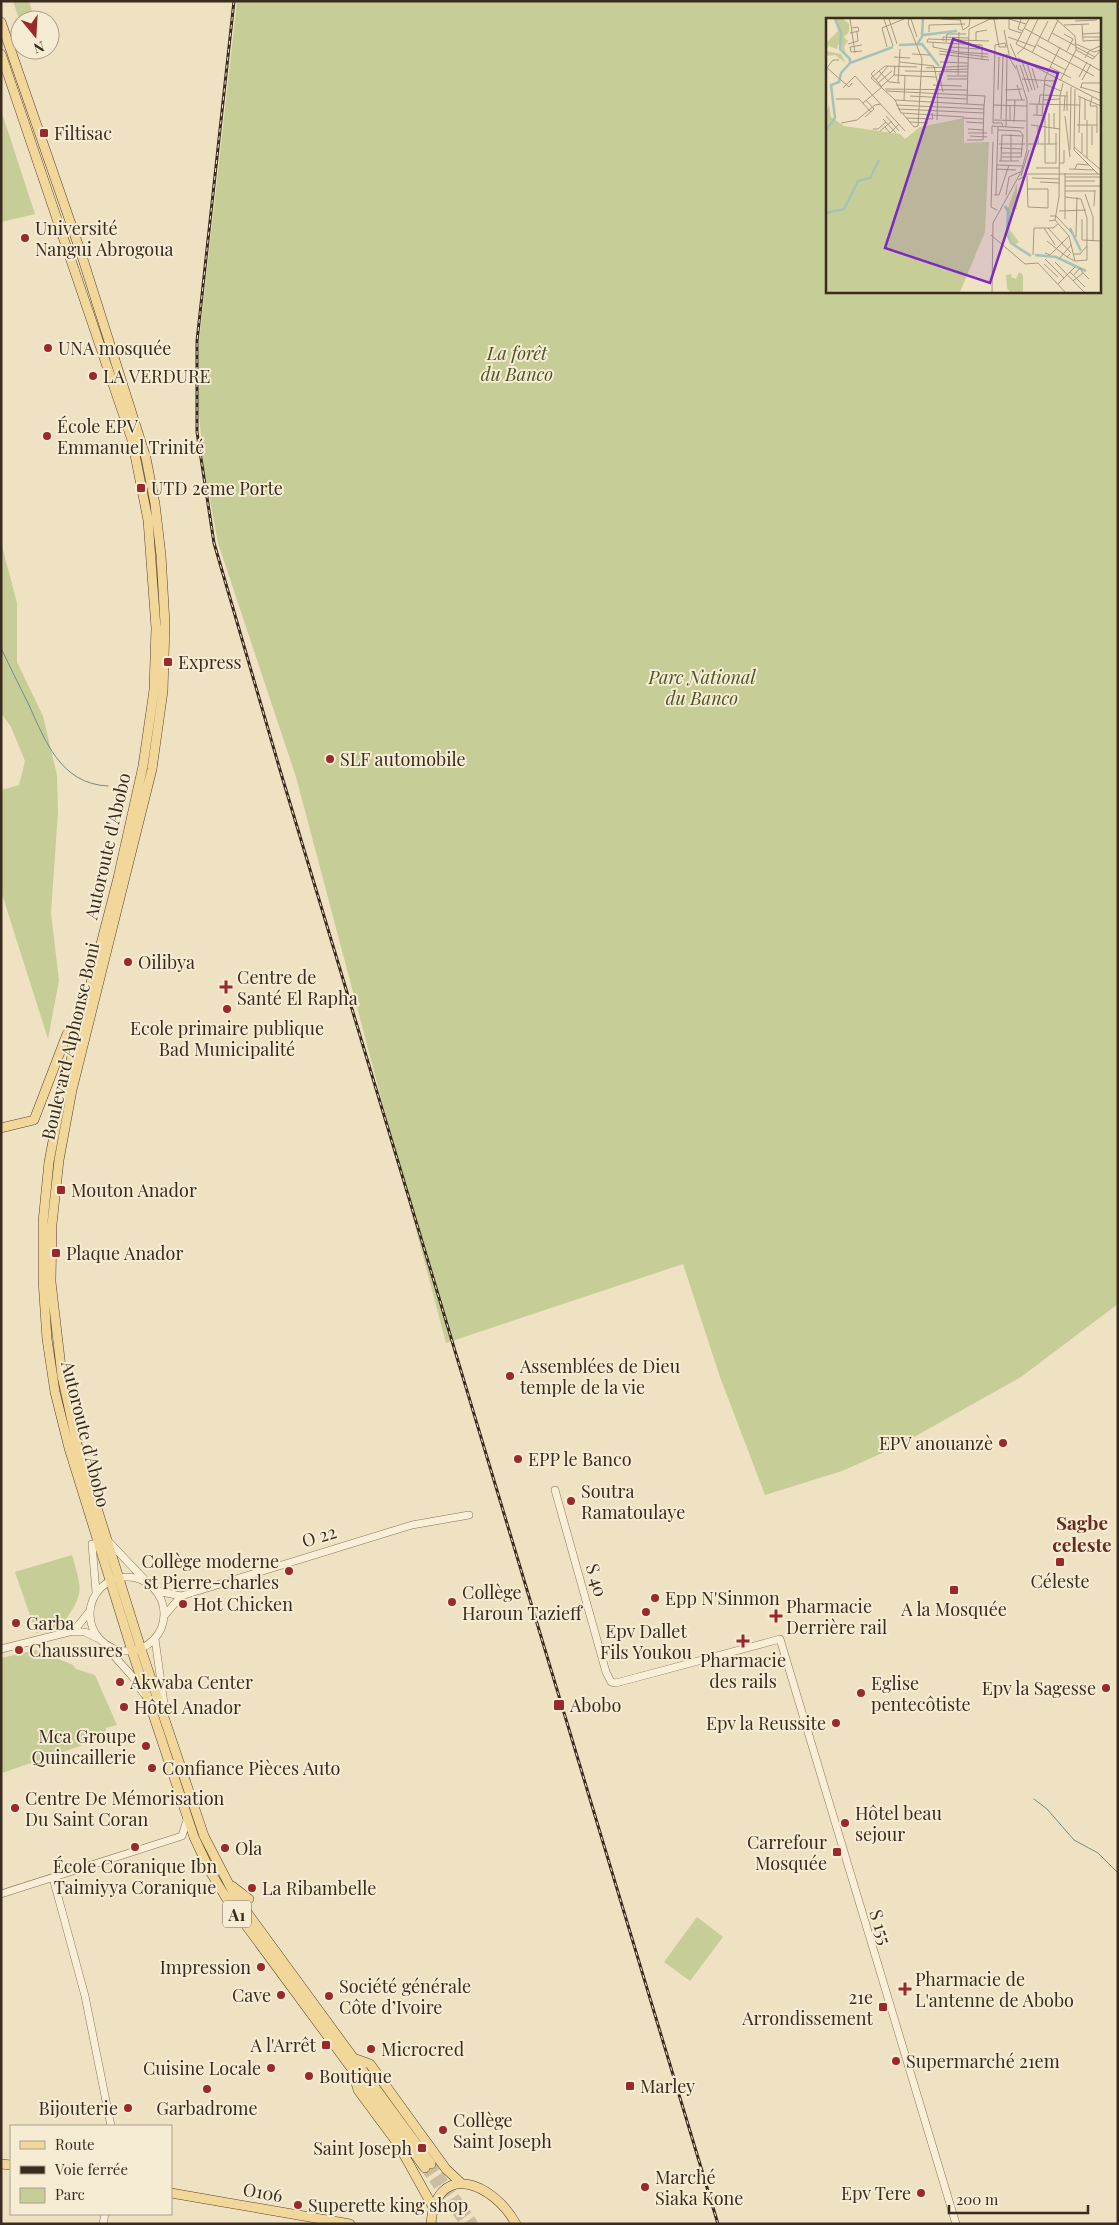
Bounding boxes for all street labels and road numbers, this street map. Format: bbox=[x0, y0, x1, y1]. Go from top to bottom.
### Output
street label: Autoroute d'Abobo bbox=[78, 770, 136, 923]
street label: Boulevard Alphonse Boni bbox=[36, 940, 104, 1142]
street label: Autoroute d'Abobo bbox=[56, 1358, 116, 1510]
street label: O 22 bbox=[299, 1519, 339, 1553]
street label: S 40 bbox=[581, 1560, 613, 1600]
road number: A1 bbox=[223, 1900, 251, 1928]
street label: S 155 bbox=[864, 1906, 898, 1948]
street label: O106 bbox=[241, 2177, 285, 2207]

